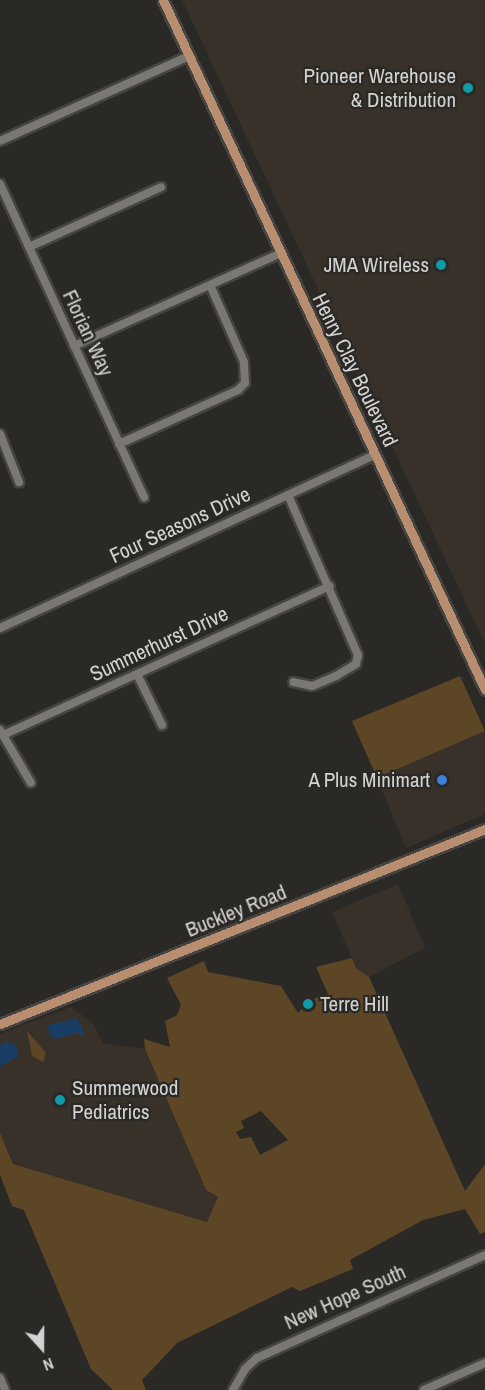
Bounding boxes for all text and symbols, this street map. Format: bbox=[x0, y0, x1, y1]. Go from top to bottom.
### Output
place label: Pioneer Warehouse & Distribution bbox=[303, 63, 456, 113]
marker: Pioneer Warehouse & Distribution bbox=[461, 81, 475, 95]
place label: JMA Wireless bbox=[323, 252, 429, 278]
marker: JMA Wireless bbox=[434, 258, 448, 272]
street label: Florian Way bbox=[57, 286, 119, 380]
street label: Henry Clay Boulevard bbox=[307, 289, 403, 451]
street label: Four Seasons Drive bbox=[106, 481, 254, 569]
street label: Summerhurst Drive bbox=[86, 601, 232, 687]
place label: A Plus Minimart bbox=[308, 767, 430, 793]
marker: A Plus Minimart bbox=[435, 773, 449, 787]
street label: Buckley Road bbox=[182, 879, 290, 943]
place label: Terre Hill bbox=[320, 991, 389, 1017]
marker: Terre Hill bbox=[301, 997, 315, 1011]
place label: Summerwood Pediatrics bbox=[72, 1075, 178, 1125]
marker: Summerwood Pediatrics bbox=[53, 1093, 67, 1107]
street label: New Hope South bbox=[280, 1259, 410, 1335]
north arrow bbox=[12, 1318, 72, 1378]
text: N bbox=[40, 1353, 57, 1377]

